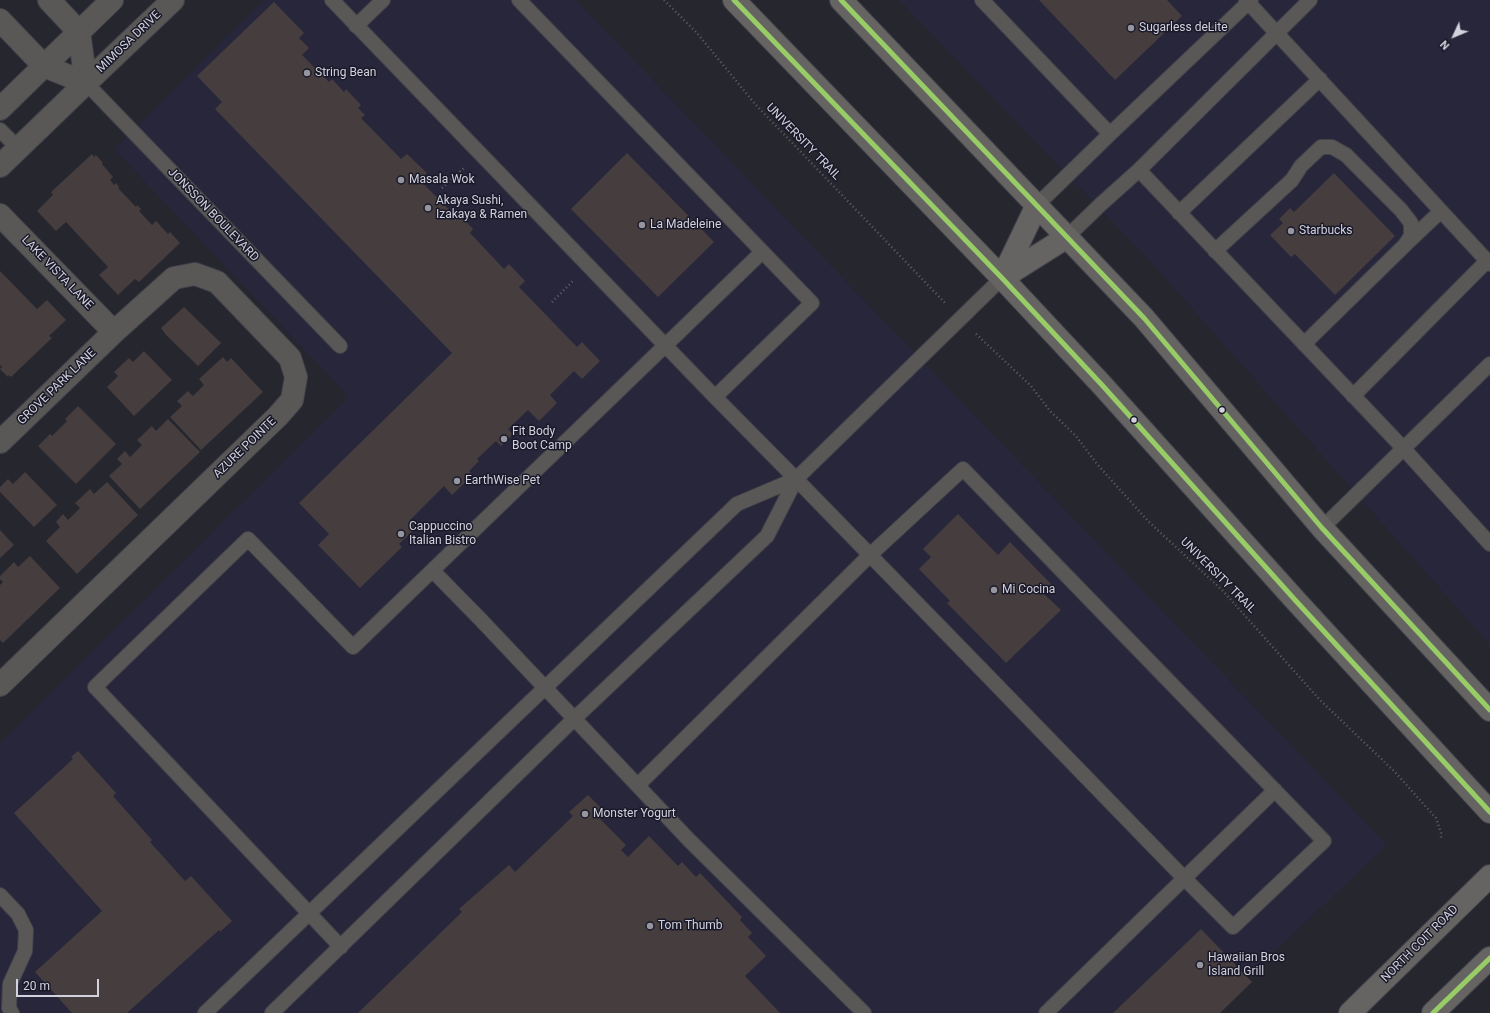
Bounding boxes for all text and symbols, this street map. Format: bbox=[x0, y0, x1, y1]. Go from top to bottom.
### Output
street label: MIMOSA DRIVE bbox=[94, 8, 164, 76]
north arrow bbox=[1434, 16, 1474, 56]
place label: Sugarless deLite bbox=[1139, 21, 1228, 35]
marker: Sugarless deLite bbox=[1126, 23, 1136, 33]
text: N bbox=[1438, 37, 1452, 52]
place label: String Bean bbox=[315, 66, 376, 80]
marker: String Bean bbox=[302, 68, 312, 78]
street label: UNIVERSITY TRAIL bbox=[763, 101, 843, 183]
street label: JONSSON BOULEVARD bbox=[165, 165, 261, 265]
place label: Masala Wok bbox=[409, 173, 475, 187]
marker: Masala Wok bbox=[396, 175, 406, 185]
place label: Akaya Sushi, Izakaya & Ramen bbox=[436, 194, 527, 222]
marker: Akaya Sushi, Izakaya & Ramen bbox=[423, 203, 433, 213]
place label: La Madeleine bbox=[650, 218, 721, 232]
marker: La Madeleine bbox=[637, 220, 647, 230]
place label: Starbucks bbox=[1299, 224, 1353, 238]
marker: Starbucks bbox=[1286, 226, 1296, 236]
street label: LAKE VISTA LANE bbox=[18, 233, 96, 313]
street label: GROVE PARK LANE bbox=[15, 346, 99, 428]
unlabelled marker bbox=[1217, 405, 1227, 415]
street label: AZURE POINTE bbox=[211, 415, 279, 481]
unlabelled marker bbox=[1129, 415, 1139, 425]
place label: Fit Body Boot Camp bbox=[512, 425, 572, 453]
marker: Fit Body Boot Camp bbox=[499, 434, 509, 444]
place label: EarthWise Pet bbox=[465, 474, 540, 488]
marker: EarthWise Pet bbox=[452, 476, 462, 486]
place label: Cappuccino Italian Bistro bbox=[409, 520, 476, 548]
marker: Cappuccino Italian Bistro bbox=[396, 529, 406, 539]
street label: UNIVERSITY TRAIL bbox=[1177, 535, 1259, 617]
place label: Mi Cocina bbox=[1002, 583, 1055, 597]
marker: Mi Cocina bbox=[989, 585, 999, 595]
place label: Monster Yogurt bbox=[593, 807, 676, 821]
marker: Monster Yogurt bbox=[580, 809, 590, 819]
street label: NORTH COIT ROAD bbox=[1379, 903, 1461, 985]
place label: Tom Thumb bbox=[658, 919, 723, 933]
marker: Tom Thumb bbox=[645, 921, 655, 931]
place label: Hawaiian Bros Island Grill bbox=[1208, 951, 1285, 979]
marker: Hawaiian Bros Island Grill bbox=[1195, 960, 1205, 970]
scale bar bbox=[18, 971, 101, 997]
text: 20 m bbox=[23, 979, 50, 993]

